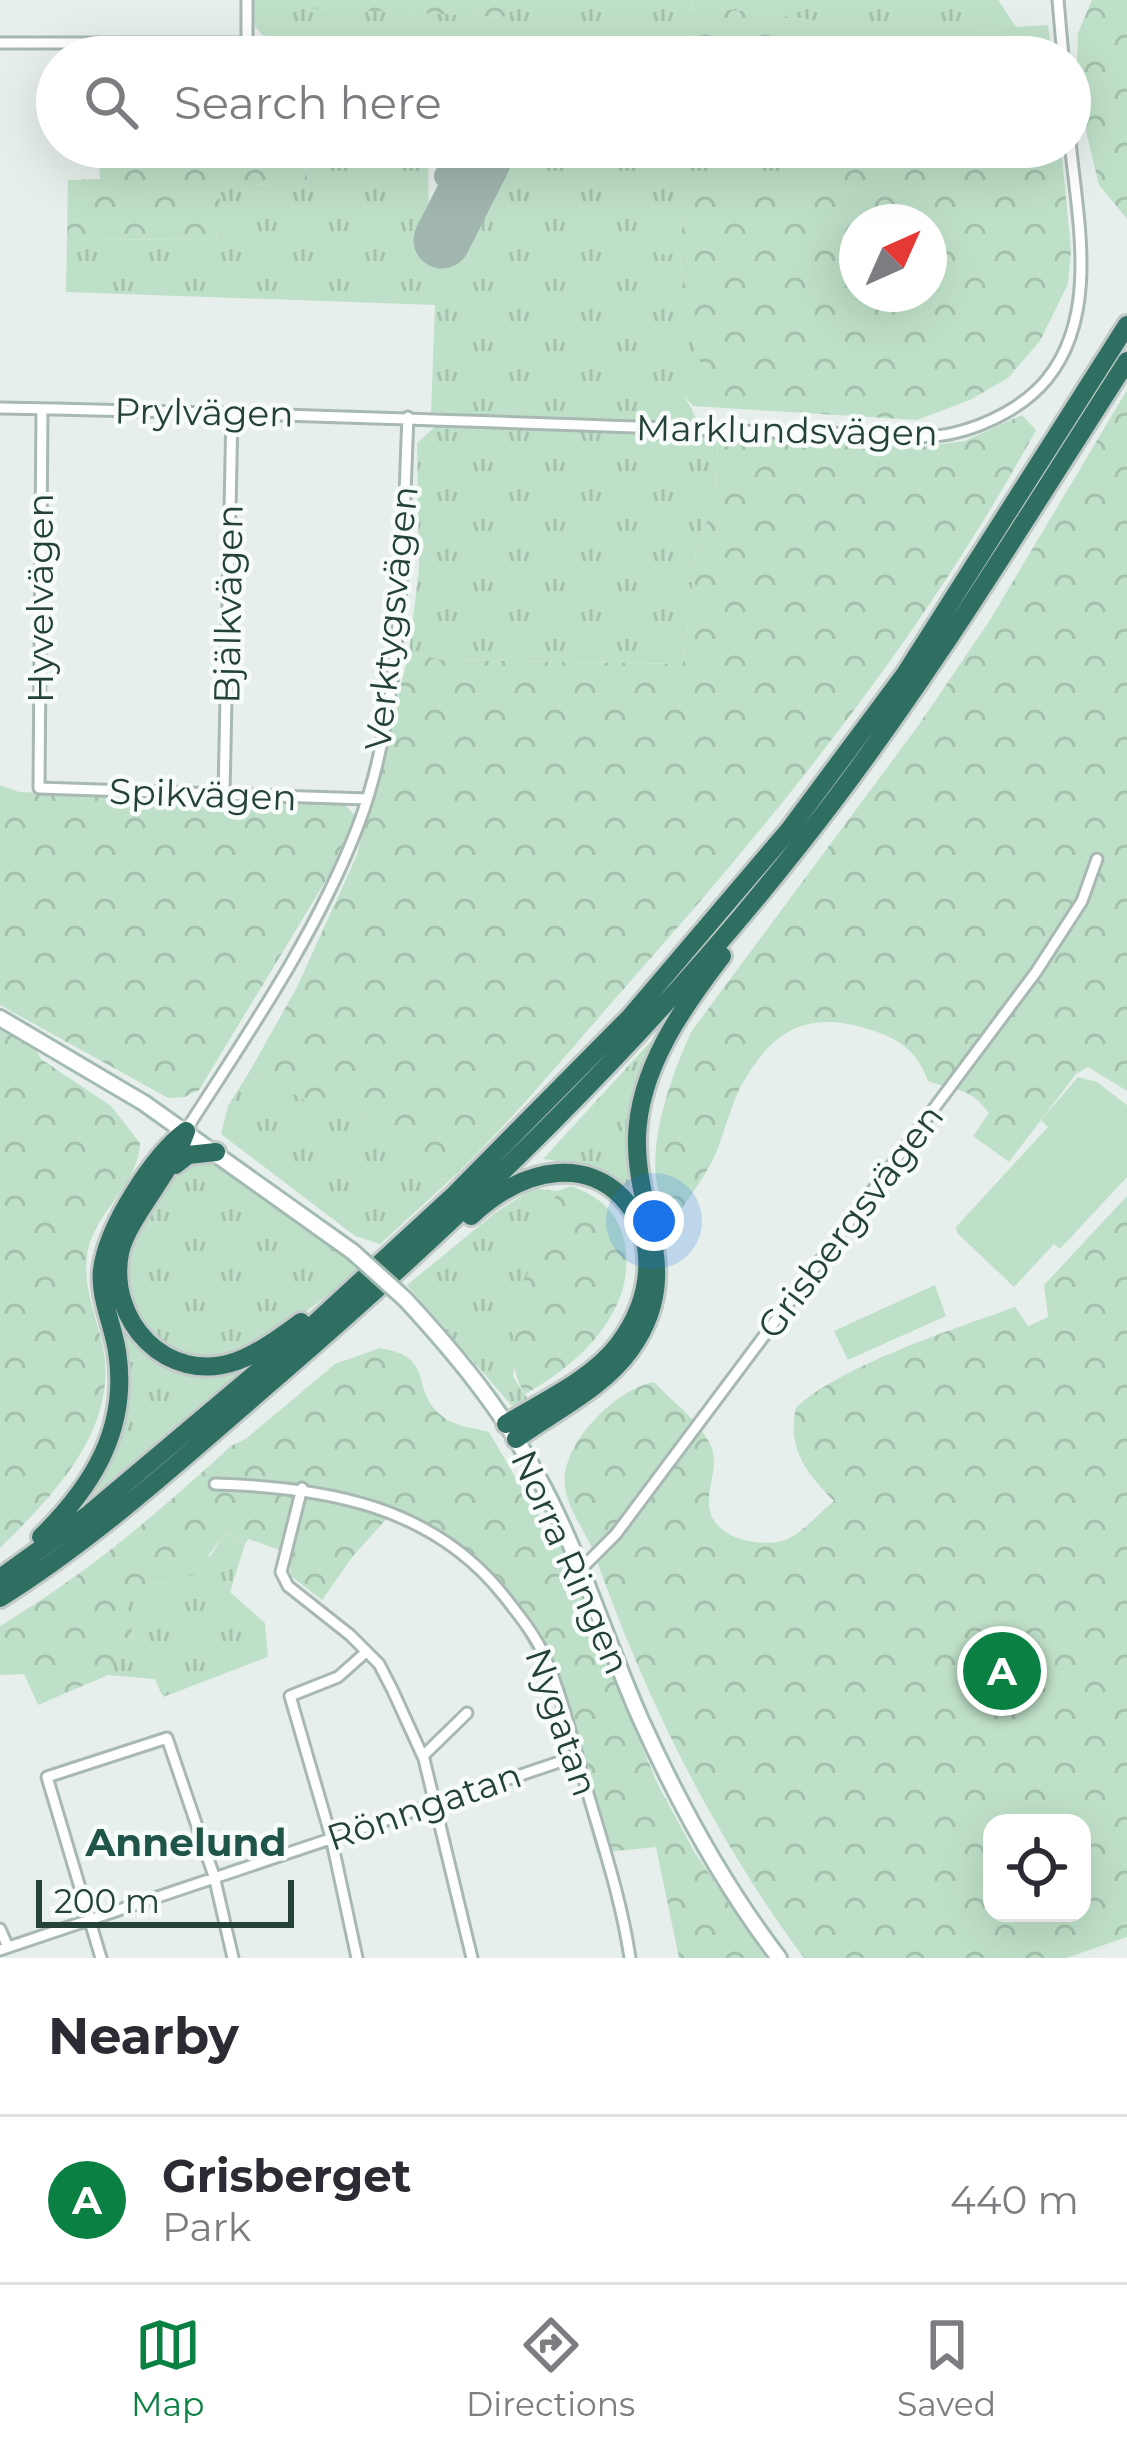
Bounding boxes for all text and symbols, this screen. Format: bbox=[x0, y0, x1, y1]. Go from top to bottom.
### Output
search box bbox=[36, 36, 1091, 168]
icon: search bbox=[78, 69, 144, 135]
text: Search here bbox=[174, 75, 442, 130]
north arrow bbox=[839, 204, 947, 312]
street label: Prylvägen bbox=[114, 388, 294, 436]
street label: Marklundsvägen bbox=[636, 405, 938, 455]
street label: Verktygsvägen bbox=[355, 484, 427, 752]
street label: Hyvelvägen bbox=[18, 493, 62, 703]
street label: Bjälkvägen bbox=[204, 504, 252, 704]
street label: Spikvägen bbox=[109, 769, 297, 819]
street label: Grisbergsvägen bbox=[748, 1095, 952, 1347]
your location bbox=[624, 1191, 684, 1251]
street label: Norra Ringen bbox=[502, 1443, 640, 1681]
pin: A bbox=[963, 1626, 1041, 1716]
street label: Nygatan bbox=[516, 1642, 608, 1802]
street label: Rönngatan bbox=[321, 1752, 527, 1860]
map controls bbox=[983, 1814, 1091, 1922]
button: locate bbox=[983, 1814, 1091, 1922]
district label: Annelund bbox=[84, 1818, 287, 1866]
scale bar bbox=[36, 1874, 294, 1927]
text: 200 m bbox=[54, 1881, 160, 1921]
text: Nearby bbox=[48, 2005, 239, 2067]
text: Grisberget bbox=[162, 2148, 411, 2203]
text: A bbox=[72, 2176, 102, 2224]
text: 440 m bbox=[950, 2176, 1079, 2224]
text: Park bbox=[162, 2203, 251, 2251]
tab: Map bbox=[131, 2312, 204, 2424]
tab: Directions bbox=[466, 2312, 635, 2424]
tab: Saved bbox=[897, 2312, 996, 2424]

